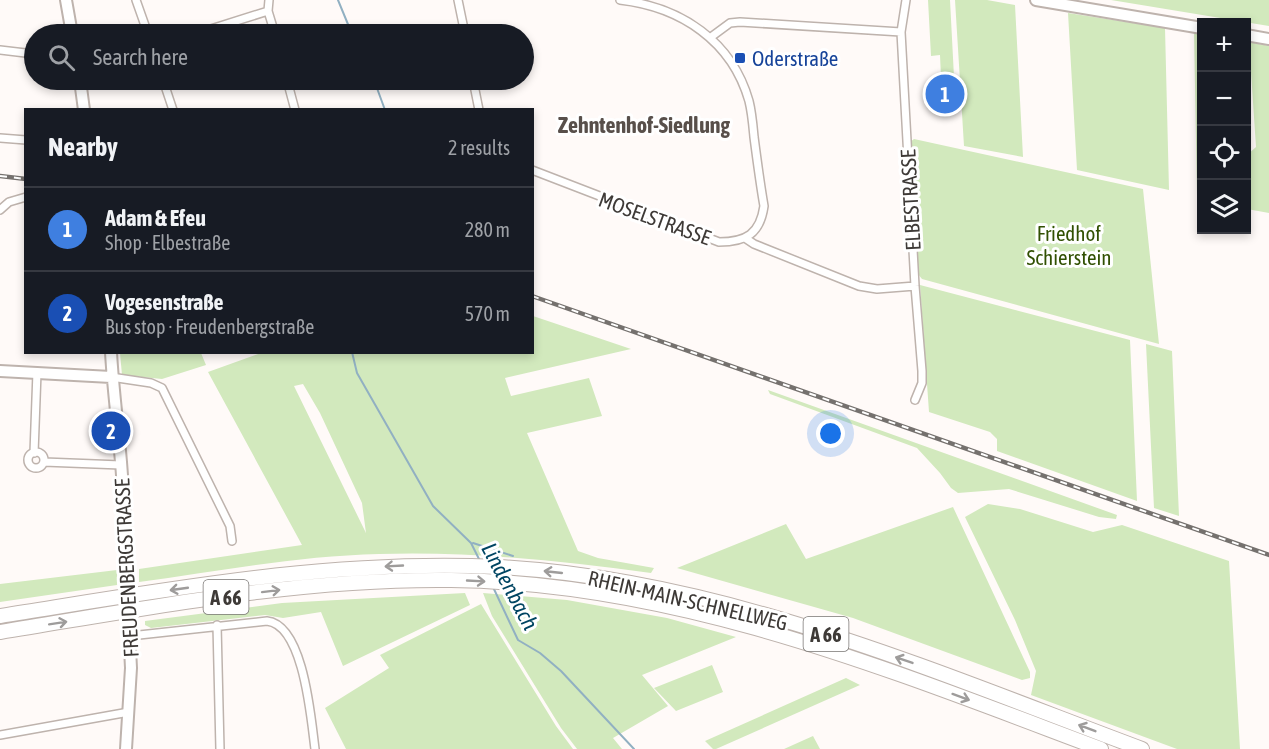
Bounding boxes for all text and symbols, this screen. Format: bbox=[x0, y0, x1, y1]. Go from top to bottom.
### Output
map controls bbox=[1197, 18, 1251, 234]
button: + bbox=[1197, 18, 1251, 72]
search box bbox=[24, 24, 534, 90]
icon: search bbox=[45, 41, 78, 74]
text: Search here bbox=[93, 44, 188, 70]
place label: Oderstraße bbox=[752, 46, 838, 70]
marker: Oderstraße bbox=[733, 51, 747, 65]
pin: 1 bbox=[926, 72, 964, 116]
button: − bbox=[1197, 72, 1251, 126]
district label: Zehntenhof-Siedlung bbox=[558, 112, 730, 138]
button: locate bbox=[1197, 126, 1251, 180]
text: Nearby bbox=[48, 132, 118, 162]
text: 2 results bbox=[448, 136, 510, 159]
street label: ELBESTRASSE bbox=[895, 149, 925, 251]
button: layers bbox=[1197, 180, 1251, 234]
street label: MOSELSTRASSE bbox=[596, 187, 714, 249]
text: Adam & Efeu bbox=[105, 205, 206, 231]
text: 1 bbox=[63, 218, 72, 241]
text: 280 m bbox=[465, 218, 510, 241]
park label: Friedhof Schierstein bbox=[1026, 221, 1112, 269]
text: Shop · Elbestraße bbox=[105, 231, 230, 254]
text: Vogesenstraße bbox=[105, 289, 224, 315]
text: 2 bbox=[63, 302, 72, 325]
text: 570 m bbox=[465, 302, 510, 325]
text: Bus stop · Freudenbergstraße bbox=[105, 315, 314, 338]
pin: 2 bbox=[92, 408, 130, 454]
your location bbox=[816, 419, 845, 448]
street label: FREUDENBERGSTRASSE bbox=[109, 478, 143, 658]
water label: Lindenbach bbox=[476, 538, 544, 634]
one-way arrow bbox=[385, 561, 405, 572]
street label: RHEIN-MAIN-SCHNELLWEG bbox=[586, 565, 790, 635]
one-way arrow bbox=[543, 566, 563, 577]
one-way arrow bbox=[465, 576, 485, 587]
road number: A 66 bbox=[204, 580, 248, 614]
one-way arrow bbox=[170, 583, 190, 594]
one-way arrow bbox=[261, 585, 281, 596]
one-way arrow bbox=[47, 617, 67, 628]
road number: A 66 bbox=[804, 617, 848, 651]
one-way arrow bbox=[895, 654, 914, 665]
one-way arrow bbox=[951, 692, 970, 703]
one-way arrow bbox=[1078, 722, 1097, 733]

